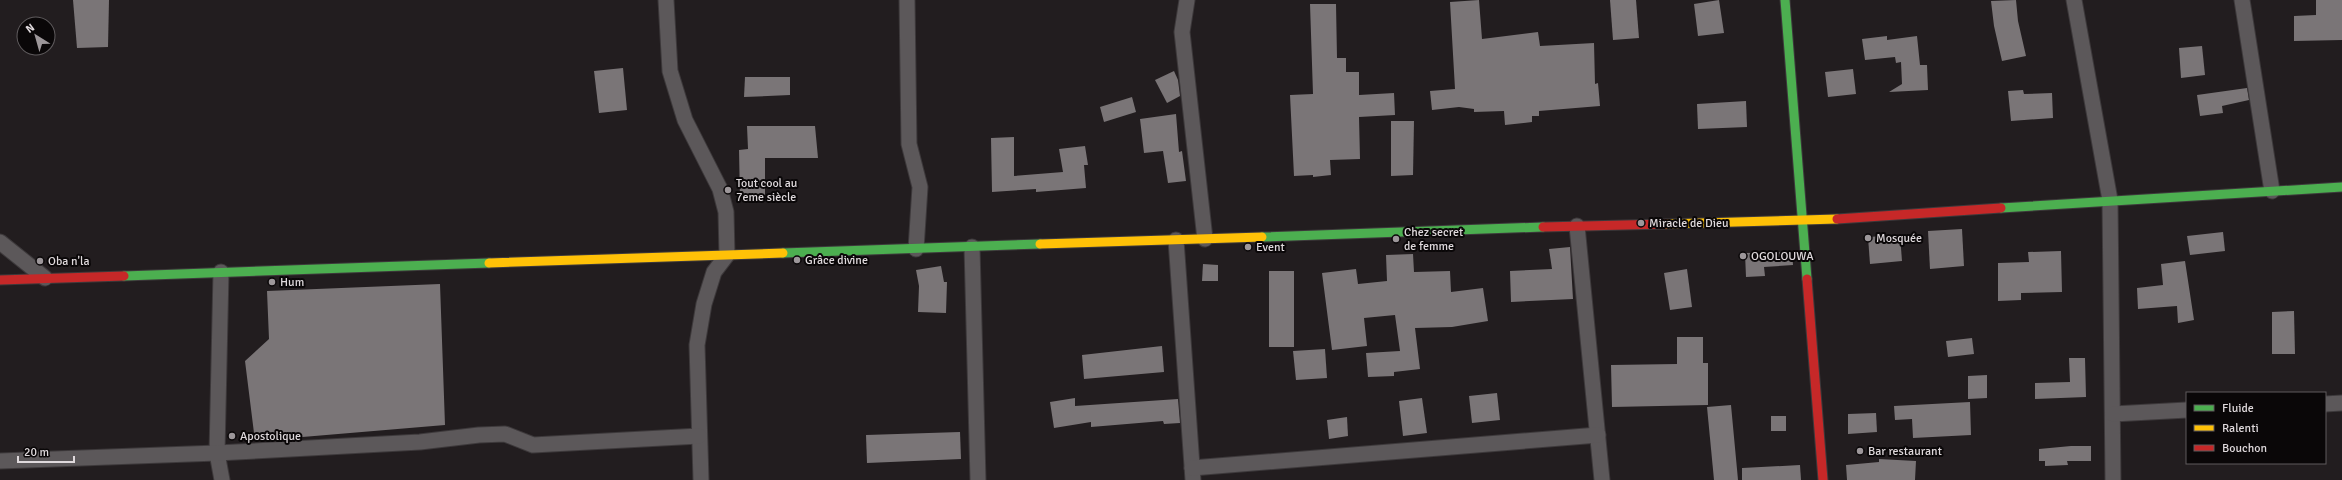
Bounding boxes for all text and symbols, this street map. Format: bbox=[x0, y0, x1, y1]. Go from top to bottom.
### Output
north arrow bbox=[16, 16, 56, 56]
text: N bbox=[23, 21, 37, 36]
place label: Tout cool au 7eme siècle bbox=[736, 176, 797, 205]
marker: Tout cool au 7eme siècle bbox=[723, 185, 733, 195]
place label: Miracle de Dieu bbox=[1649, 216, 1729, 231]
marker: Miracle de Dieu bbox=[1636, 218, 1646, 228]
place label: Chez secret de femme bbox=[1404, 225, 1463, 254]
place label: Mosquée bbox=[1876, 231, 1922, 246]
marker: Mosquée bbox=[1863, 233, 1873, 243]
marker: Chez secret de femme bbox=[1391, 234, 1401, 244]
place label: Event bbox=[1256, 240, 1285, 255]
marker: Event bbox=[1243, 242, 1253, 252]
place label: OGOLOUWA bbox=[1751, 249, 1814, 264]
marker: OGOLOUWA bbox=[1738, 251, 1748, 261]
place label: Grâce divine bbox=[805, 253, 868, 268]
place label: Oba n'la bbox=[48, 254, 90, 269]
marker: Grâce divine bbox=[792, 255, 802, 265]
marker: Oba n'la bbox=[35, 256, 45, 266]
place label: Hum bbox=[280, 275, 304, 290]
marker: Hum bbox=[267, 277, 277, 287]
legend bbox=[2186, 392, 2326, 464]
text: Fluide bbox=[2222, 401, 2254, 416]
text: Ralenti bbox=[2222, 421, 2259, 436]
place label: Apostolique bbox=[240, 429, 301, 444]
marker: Apostolique bbox=[227, 431, 237, 441]
scale bar bbox=[18, 438, 74, 464]
text: Bouchon bbox=[2222, 441, 2267, 456]
place label: Bar restaurant bbox=[1868, 444, 1942, 459]
text: 20 m bbox=[24, 445, 49, 460]
marker: Bar restaurant bbox=[1855, 446, 1865, 456]

